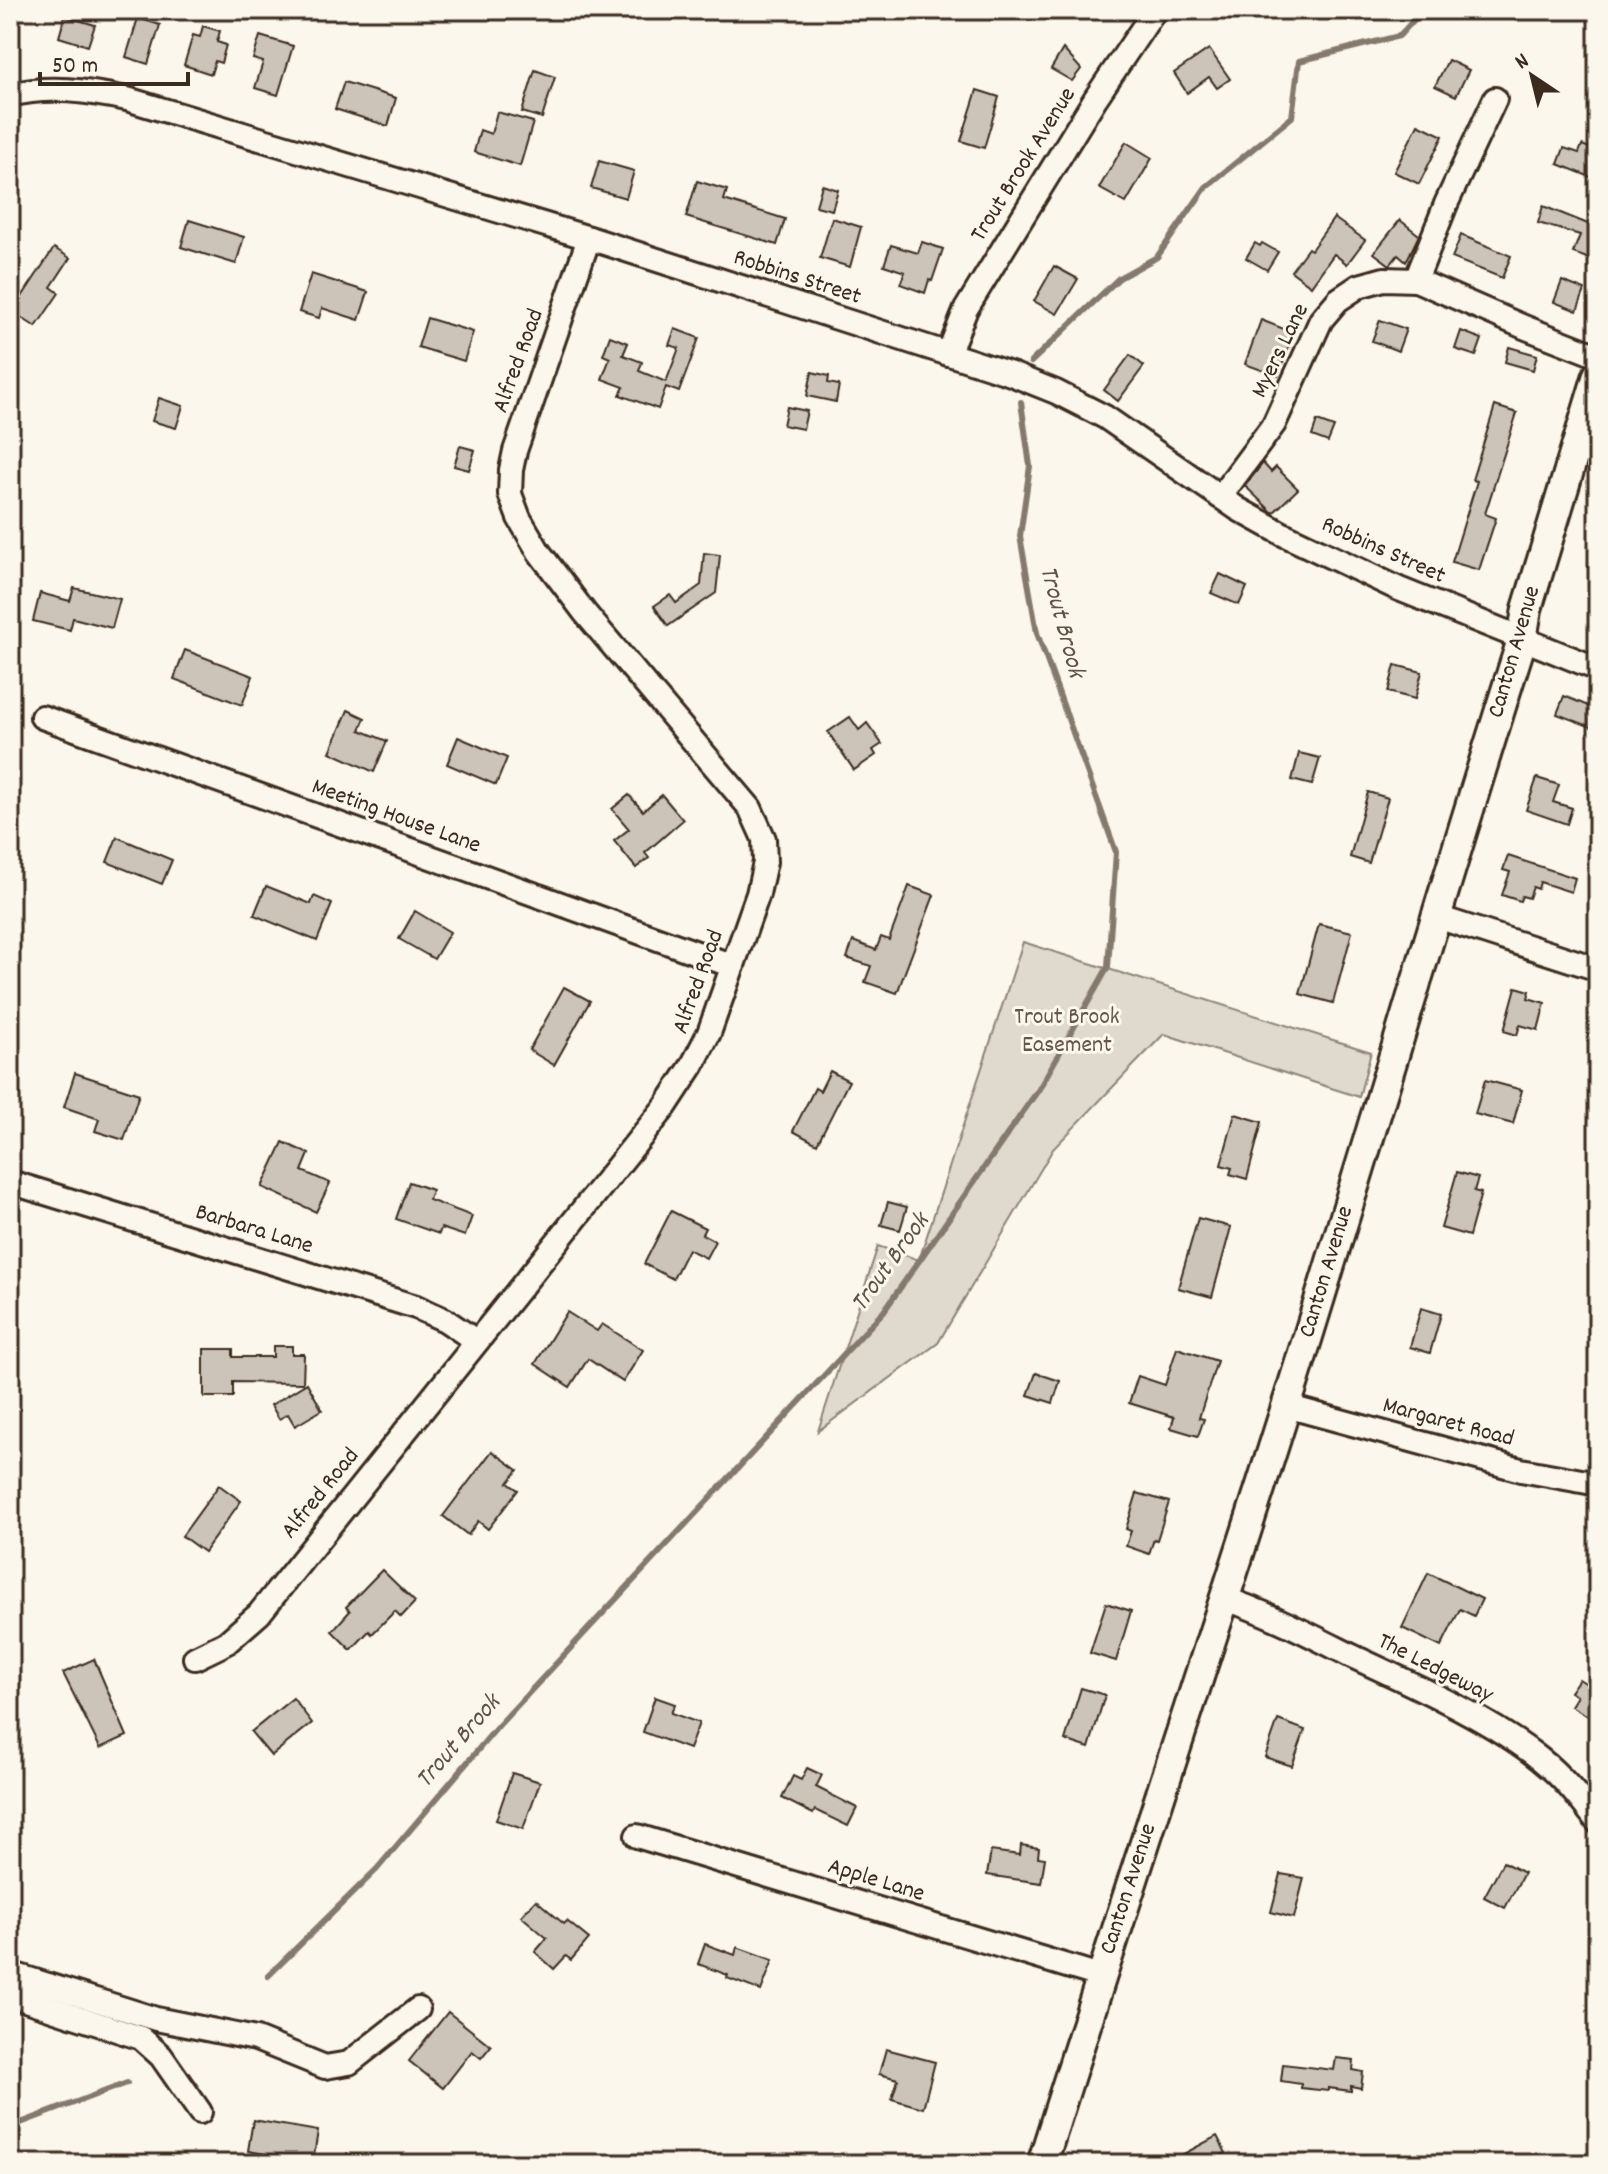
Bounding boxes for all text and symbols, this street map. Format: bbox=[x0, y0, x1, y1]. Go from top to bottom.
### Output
scale bar bbox=[40, 36, 188, 86]
north arrow bbox=[1492, 36, 1572, 116]
text: N bbox=[1509, 47, 1536, 78]
text: 50 m bbox=[52, 50, 98, 84]
street label: Trout Brook Avenue bbox=[963, 81, 1085, 249]
street label: Robbins Street bbox=[729, 241, 865, 315]
street label: Myers Lane bbox=[1243, 298, 1319, 404]
street label: Alfred Road bbox=[484, 304, 554, 418]
street label: Robbins Street bbox=[1316, 509, 1451, 594]
water label: Trout Brook bbox=[1028, 562, 1094, 684]
street label: Canton Avenue bbox=[1480, 582, 1550, 722]
street label: Meeting House Lane bbox=[307, 771, 485, 863]
street label: Alfred Road bbox=[664, 925, 734, 1039]
park label: Trout Brook Easement bbox=[1014, 1001, 1120, 1063]
street label: Barbara Lane bbox=[191, 1196, 317, 1264]
street label: Canton Avenue bbox=[1291, 1202, 1363, 1342]
water label: Trout Brook bbox=[842, 1204, 941, 1320]
street label: Margaret Road bbox=[1379, 1389, 1517, 1457]
street label: Alfred Road bbox=[274, 1441, 368, 1547]
street label: The Ledgeway bbox=[1371, 1625, 1500, 1713]
water label: Trout Brook bbox=[408, 1685, 512, 1797]
street label: Canton Avenue bbox=[1092, 1819, 1166, 1959]
street label: Apple Lane bbox=[823, 1850, 929, 1912]

